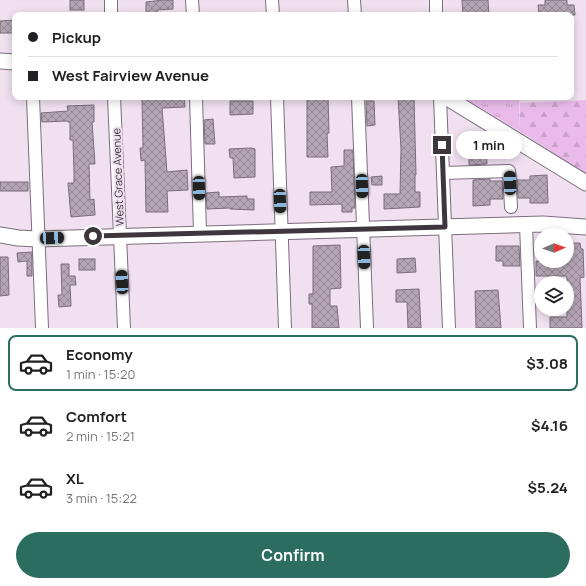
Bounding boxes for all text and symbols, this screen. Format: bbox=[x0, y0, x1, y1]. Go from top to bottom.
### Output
text: Pickup bbox=[52, 27, 101, 48]
text: West Fairview Avenue bbox=[52, 65, 209, 86]
street label: West Grace Avenue bbox=[108, 127, 127, 226]
callout: 1 min bbox=[456, 131, 522, 159]
route end bbox=[433, 136, 451, 154]
text: 1 min bbox=[473, 136, 505, 154]
car bbox=[504, 171, 516, 195]
car bbox=[356, 174, 368, 198]
car bbox=[193, 176, 205, 200]
car bbox=[274, 189, 286, 213]
route start bbox=[84, 227, 102, 245]
north arrow bbox=[534, 228, 574, 268]
map controls bbox=[534, 228, 574, 316]
car bbox=[40, 231, 64, 245]
car bbox=[358, 245, 370, 269]
car bbox=[115, 270, 129, 294]
button: layers bbox=[534, 276, 574, 316]
text: Economy bbox=[66, 344, 133, 365]
icon: car bbox=[18, 345, 54, 381]
text: $3.08 bbox=[526, 353, 568, 374]
text: 1 min · 15:20 bbox=[66, 365, 135, 383]
text: Comfort bbox=[66, 406, 127, 427]
icon: car bbox=[18, 407, 54, 443]
text: $4.16 bbox=[531, 415, 568, 436]
text: 2 min · 15:21 bbox=[66, 427, 135, 445]
text: XL bbox=[66, 468, 84, 489]
icon: car bbox=[18, 469, 54, 505]
text: $5.24 bbox=[527, 477, 568, 498]
text: 3 min · 15:22 bbox=[66, 489, 137, 507]
button: Confirm bbox=[16, 532, 570, 578]

